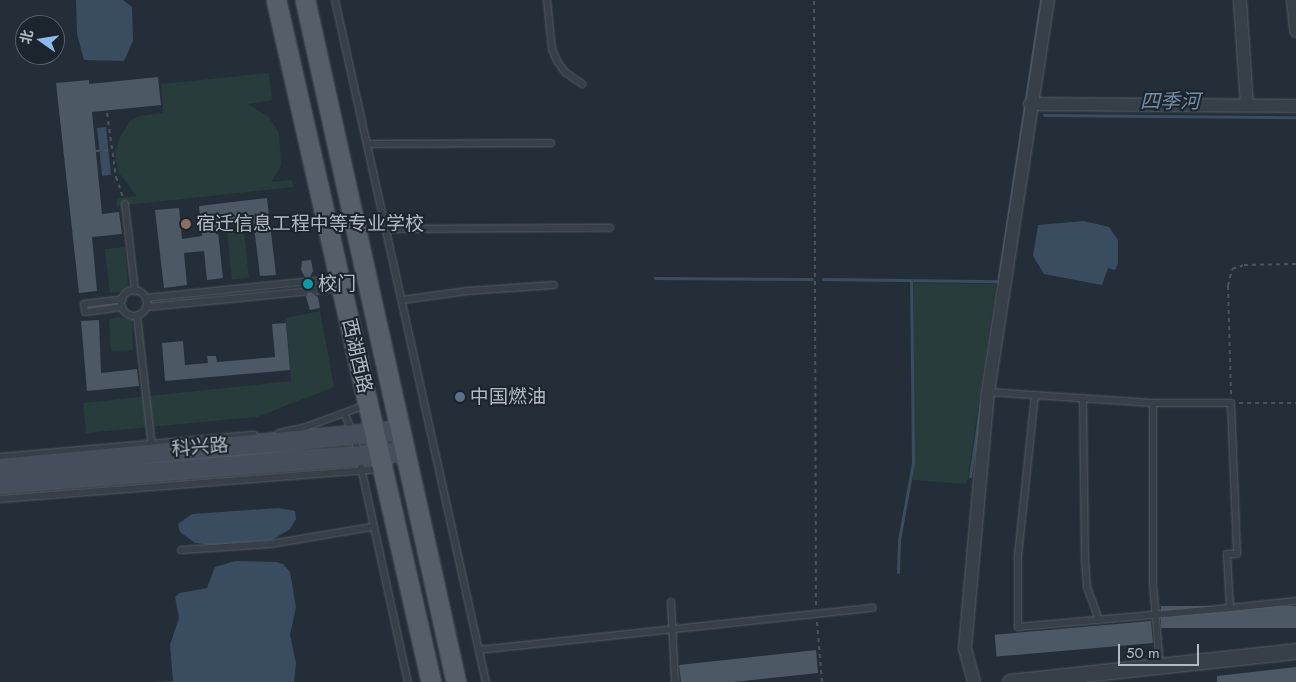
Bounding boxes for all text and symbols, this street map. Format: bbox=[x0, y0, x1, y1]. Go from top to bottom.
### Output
north arrow bbox=[15, 15, 65, 65]
text: 北 bbox=[15, 28, 38, 46]
water label: 四季河 bbox=[1140, 89, 1200, 113]
place label: 宿迁信息工程中等专业学校 bbox=[196, 213, 424, 235]
marker: 宿迁信息工程中等专业学校 bbox=[180, 218, 192, 230]
place label: 校门 bbox=[318, 273, 356, 295]
marker: 校门 bbox=[302, 278, 314, 290]
street label: 西湖西路 bbox=[337, 316, 377, 396]
place label: 中国燃油 bbox=[470, 386, 546, 408]
marker: 中国燃油 bbox=[454, 391, 466, 403]
street label: 科兴路 bbox=[171, 434, 229, 460]
scale bar bbox=[1121, 634, 1202, 666]
text: 50 m bbox=[1126, 642, 1160, 664]

